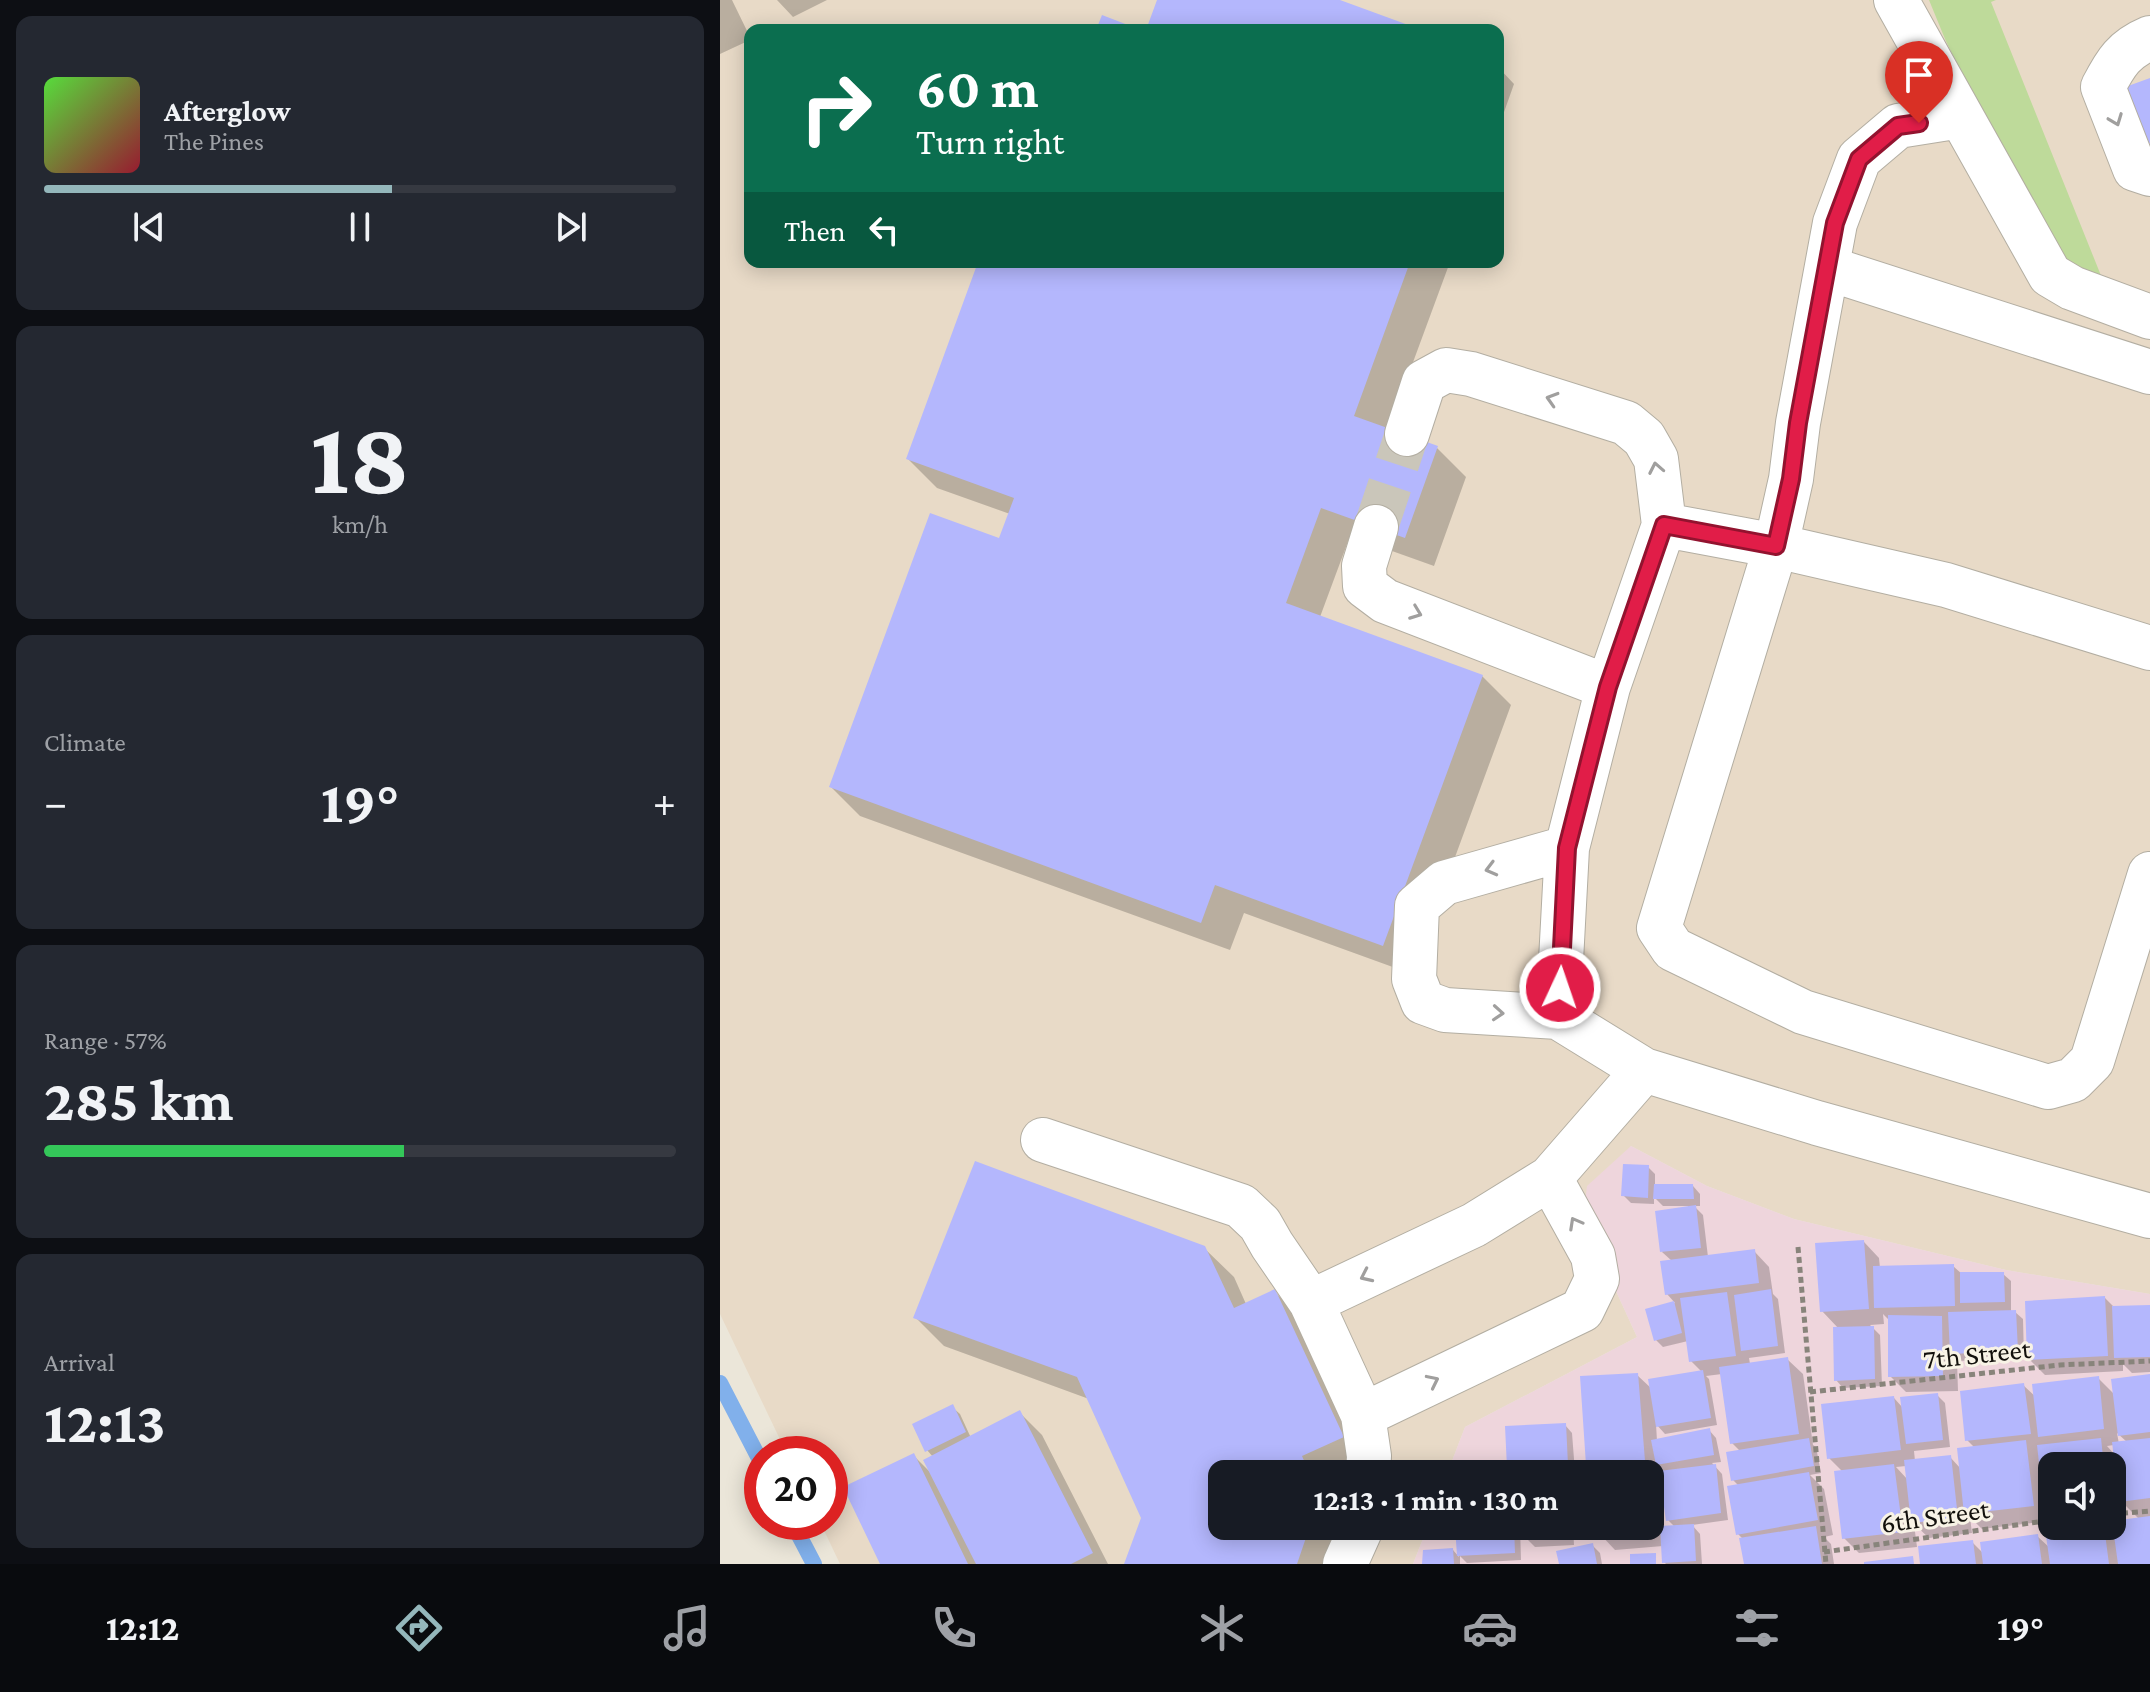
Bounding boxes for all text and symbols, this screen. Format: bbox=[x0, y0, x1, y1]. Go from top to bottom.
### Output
pin bbox=[1885, 41, 1953, 123]
icon: arrive bbox=[1897, 53, 1941, 97]
icon: right bbox=[784, 56, 888, 160]
text: 60 m bbox=[916, 57, 1039, 119]
text: Afterglow bbox=[164, 94, 291, 127]
one-way arrow bbox=[2106, 112, 2123, 126]
text: Turn right bbox=[916, 122, 1064, 162]
text: The Pines bbox=[164, 127, 264, 156]
icon: previous bbox=[127, 205, 171, 249]
icon: pause bbox=[338, 205, 382, 249]
icon: next bbox=[549, 205, 593, 249]
icon: left bbox=[862, 208, 906, 252]
text: Then bbox=[784, 214, 846, 247]
one-way arrow bbox=[1545, 392, 1559, 408]
text: 18 bbox=[310, 400, 410, 515]
one-way arrow bbox=[1649, 462, 1666, 475]
text: km/h bbox=[332, 510, 388, 539]
one-way arrow bbox=[1408, 603, 1422, 620]
text: Climate bbox=[44, 728, 126, 757]
text: 19° bbox=[321, 768, 399, 835]
text: − bbox=[44, 778, 67, 826]
text: + bbox=[653, 778, 676, 826]
one-way arrow bbox=[1485, 860, 1499, 876]
position arrow bbox=[1518, 946, 1602, 1030]
one-way arrow bbox=[1492, 1004, 1505, 1021]
text: Range · 57% bbox=[44, 1026, 167, 1055]
text: 285 km bbox=[44, 1066, 234, 1133]
one-way arrow bbox=[1569, 1217, 1585, 1232]
one-way arrow bbox=[1359, 1266, 1374, 1282]
street label: 7th Street bbox=[1922, 1333, 2033, 1375]
text: Arrival bbox=[44, 1348, 115, 1377]
one-way arrow bbox=[1425, 1376, 1440, 1391]
text: 12:13 bbox=[44, 1388, 165, 1455]
speed limit sign: 20 bbox=[744, 1436, 848, 1540]
map controls bbox=[2038, 1452, 2126, 1540]
button: sound bbox=[2038, 1452, 2126, 1540]
text: 12:13 · 1 min · 130 m bbox=[1314, 1483, 1558, 1516]
street label: 6th Street bbox=[1879, 1493, 1992, 1539]
icon: directions bbox=[391, 1600, 447, 1656]
icon: music bbox=[659, 1600, 715, 1656]
icon: phone bbox=[926, 1600, 982, 1656]
icon: climate bbox=[1194, 1600, 1250, 1656]
icon: car bbox=[1462, 1600, 1518, 1656]
icon: filters bbox=[1729, 1600, 1785, 1656]
text: 12:12 bbox=[106, 1608, 179, 1648]
text: 19° bbox=[1997, 1608, 2044, 1648]

